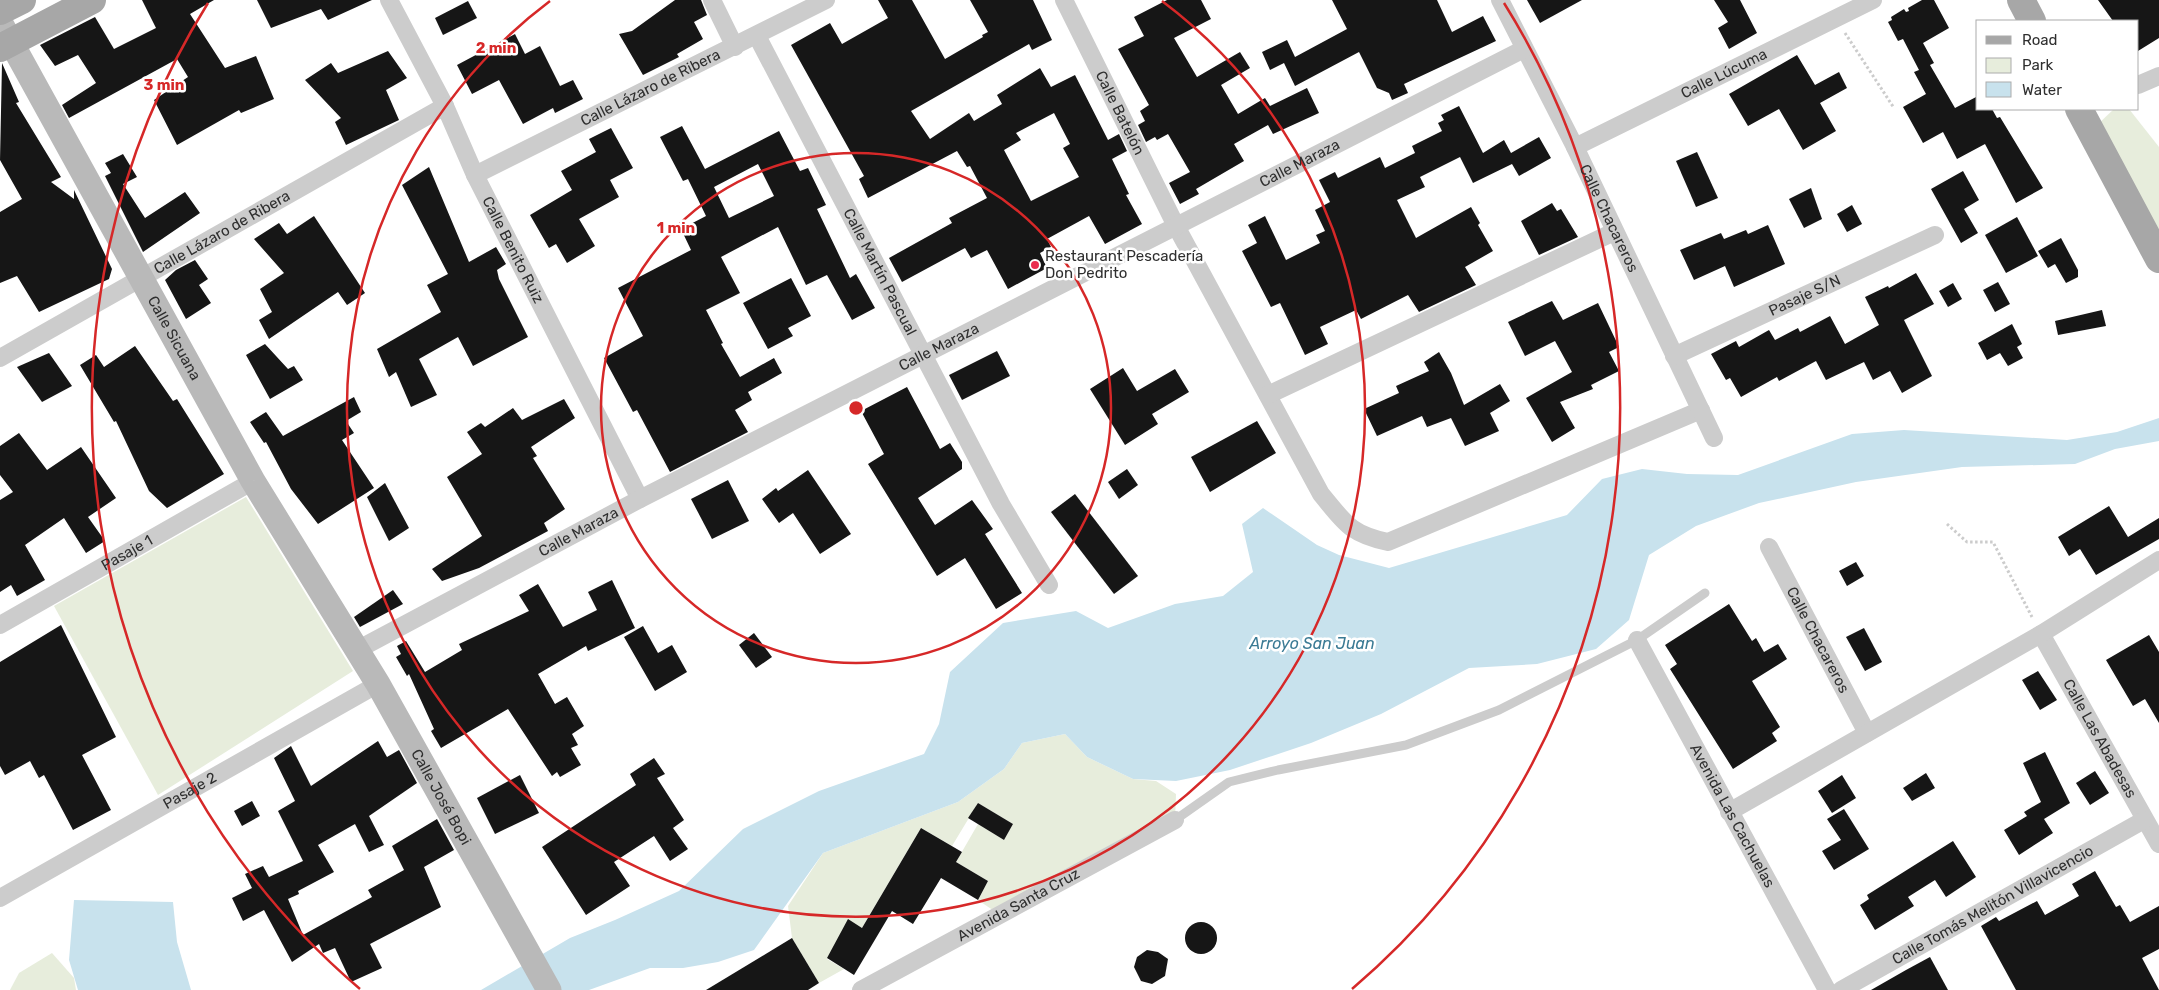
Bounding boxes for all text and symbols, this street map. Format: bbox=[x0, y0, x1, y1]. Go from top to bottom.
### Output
legend bbox=[1976, 20, 2139, 110]
text: Road bbox=[2022, 31, 2058, 49]
text: 2 min bbox=[476, 39, 516, 57]
street label: Calle Lázaro de Ribera bbox=[578, 45, 723, 130]
street label: Calle Lúcuma bbox=[1678, 45, 1770, 102]
text: Park bbox=[2022, 56, 2053, 74]
street label: Calle Batelón bbox=[1092, 68, 1148, 158]
text: 3 min bbox=[144, 76, 184, 94]
text: Water bbox=[2022, 81, 2062, 99]
street label: Calle Maraza bbox=[1257, 135, 1343, 191]
street label: Calle Chacareros bbox=[1576, 161, 1643, 275]
street label: Calle Lázaro de Ribera bbox=[150, 187, 293, 278]
street label: Calle Benito Ruiz bbox=[478, 193, 548, 306]
street label: Calle Martín Pascual bbox=[840, 205, 920, 338]
text: 1 min bbox=[657, 219, 695, 237]
place label: Restaurant Pescadería Don Pedrito bbox=[1045, 247, 1203, 282]
marker: Restaurant Pescadería Don Pedrito bbox=[1029, 259, 1041, 271]
street label: Pasaje S/N bbox=[1766, 271, 1843, 320]
street label: Calle Sicuana bbox=[144, 293, 205, 384]
street label: Calle Maraza bbox=[896, 319, 982, 375]
centre of rings bbox=[847, 399, 865, 417]
street label: Calle Maraza bbox=[536, 503, 621, 560]
street label: Pasaje 1 bbox=[98, 531, 156, 574]
street label: Calle Chacareros bbox=[1783, 584, 1853, 696]
water label: Arroyo San Juan bbox=[1248, 634, 1375, 653]
street label: Calle Las Abadesas bbox=[2059, 676, 2141, 802]
street label: Avenida Las Cachuelas bbox=[1686, 741, 1779, 891]
street label: Calle José Bopi bbox=[407, 746, 475, 848]
street label: Pasaje 2 bbox=[160, 768, 220, 813]
street label: Calle Tomás Melitón Villavicencio bbox=[1889, 841, 2096, 968]
street label: Avenida Santa Cruz bbox=[954, 864, 1083, 945]

